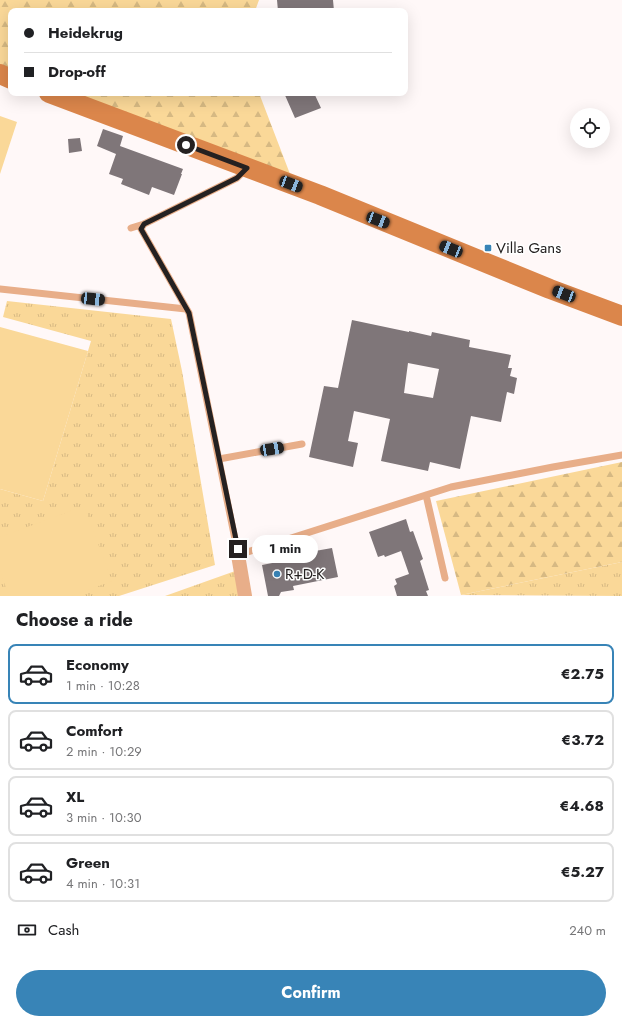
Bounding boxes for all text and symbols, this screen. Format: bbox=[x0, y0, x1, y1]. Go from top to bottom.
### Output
text: Heidekrug bbox=[48, 22, 123, 44]
text: Drop-off bbox=[48, 61, 106, 83]
map controls bbox=[570, 108, 610, 148]
button: locate bbox=[570, 108, 610, 148]
route start bbox=[177, 136, 195, 154]
car bbox=[278, 174, 304, 194]
car bbox=[365, 210, 391, 230]
place label: Villa Gans bbox=[496, 237, 561, 259]
car bbox=[438, 239, 464, 259]
marker: Villa Gans bbox=[483, 243, 493, 253]
car bbox=[551, 284, 577, 304]
car bbox=[80, 292, 106, 306]
car bbox=[259, 441, 285, 457]
callout: 1 min bbox=[252, 535, 318, 563]
text: 1 min bbox=[269, 539, 301, 558]
route end bbox=[229, 540, 247, 558]
place label: R+D-K bbox=[285, 563, 325, 585]
marker: R+D-K bbox=[272, 569, 282, 579]
text: Choose a ride bbox=[16, 607, 133, 633]
text: Economy bbox=[66, 654, 129, 676]
icon: car bbox=[18, 656, 54, 692]
text: €2.75 bbox=[561, 663, 604, 685]
text: 1 min · 10:28 bbox=[66, 676, 140, 695]
text: Comfort bbox=[66, 720, 123, 742]
icon: car bbox=[18, 722, 54, 758]
text: €3.72 bbox=[561, 729, 604, 751]
text: 2 min · 10:29 bbox=[66, 742, 142, 761]
text: XL bbox=[66, 786, 84, 808]
icon: car bbox=[18, 788, 54, 824]
text: €4.68 bbox=[559, 795, 604, 817]
text: 3 min · 10:30 bbox=[66, 808, 142, 827]
text: Green bbox=[66, 852, 110, 874]
icon: car bbox=[18, 854, 54, 890]
text: €5.27 bbox=[561, 861, 604, 883]
text: 4 min · 10:31 bbox=[66, 874, 140, 893]
icon: cash bbox=[16, 919, 38, 941]
text: Cash bbox=[48, 919, 79, 941]
text: 240 m bbox=[569, 921, 606, 940]
button: Confirm bbox=[16, 970, 606, 1016]

